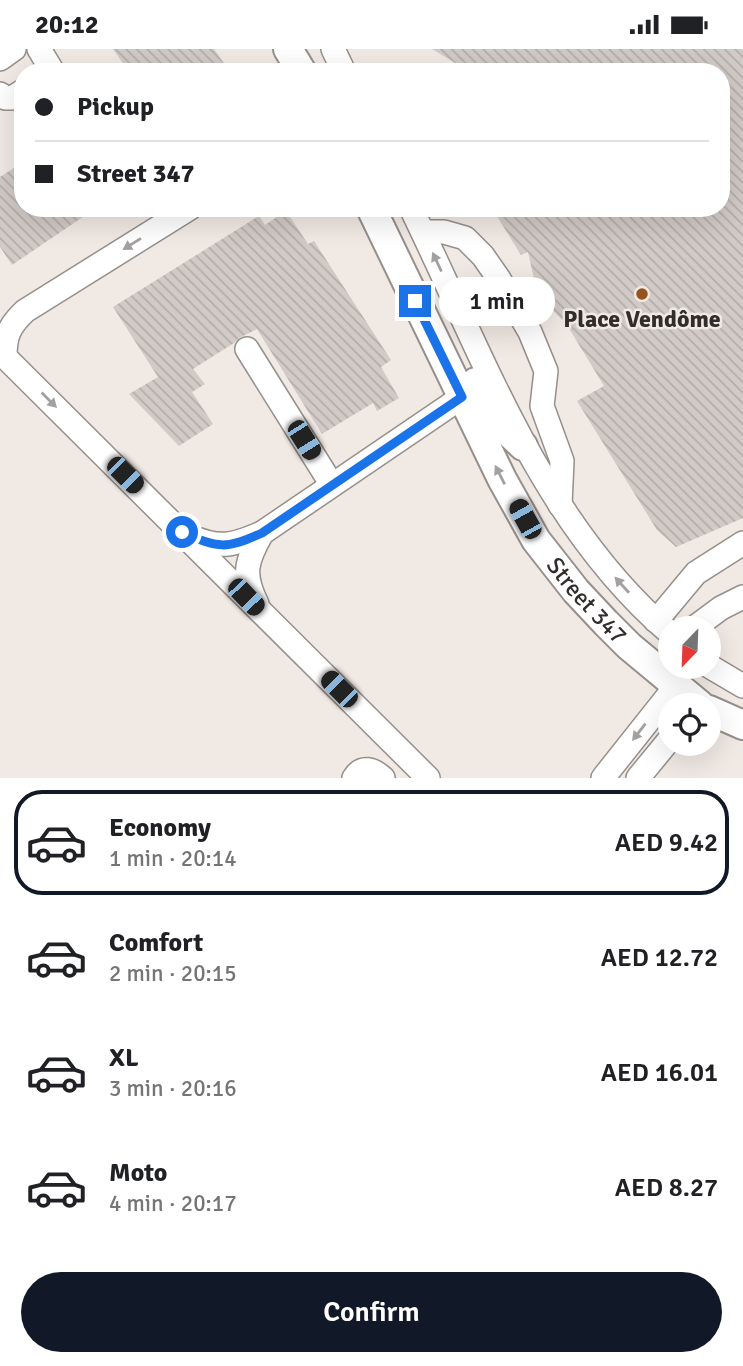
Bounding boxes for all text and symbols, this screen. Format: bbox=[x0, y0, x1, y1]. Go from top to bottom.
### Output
text: 20:12 bbox=[35, 9, 99, 41]
text: Pickup bbox=[77, 91, 154, 123]
text: Street 347 bbox=[77, 158, 195, 190]
one-way arrow bbox=[122, 238, 142, 251]
one-way arrow bbox=[431, 252, 443, 272]
callout: 1 min bbox=[440, 277, 555, 325]
route end bbox=[399, 285, 431, 317]
marker: Place Vendôme bbox=[634, 286, 650, 302]
text: 1 min bbox=[469, 287, 525, 316]
place label: Place Vendôme bbox=[563, 304, 721, 334]
one-way arrow bbox=[41, 391, 58, 408]
car bbox=[284, 417, 325, 463]
car bbox=[103, 453, 148, 497]
one-way arrow bbox=[495, 465, 506, 485]
car bbox=[506, 496, 545, 542]
route start bbox=[166, 516, 198, 548]
street label: Street 347 bbox=[540, 551, 633, 650]
car bbox=[224, 575, 269, 619]
one-way arrow bbox=[614, 576, 630, 594]
north arrow bbox=[658, 616, 721, 679]
map controls bbox=[658, 616, 721, 756]
car bbox=[317, 667, 362, 711]
button: locate bbox=[658, 693, 721, 756]
one-way arrow bbox=[632, 722, 647, 740]
icon: car bbox=[25, 811, 88, 874]
text: Economy bbox=[109, 812, 211, 844]
text: AED 9.42 bbox=[615, 827, 718, 859]
text: 1 min · 20:14 bbox=[109, 844, 237, 873]
icon: car bbox=[25, 926, 88, 989]
text: Comfort bbox=[109, 927, 203, 959]
text: AED 12.72 bbox=[601, 942, 718, 974]
text: 2 min · 20:15 bbox=[109, 959, 237, 988]
icon: car bbox=[25, 1041, 88, 1104]
text: XL bbox=[109, 1042, 139, 1074]
text: AED 16.01 bbox=[601, 1057, 718, 1089]
text: 3 min · 20:16 bbox=[109, 1074, 237, 1103]
icon: car bbox=[25, 1156, 88, 1219]
text: Moto bbox=[109, 1157, 167, 1189]
text: AED 8.27 bbox=[615, 1172, 718, 1204]
text: 4 min · 20:17 bbox=[109, 1189, 237, 1218]
button: Confirm bbox=[21, 1272, 722, 1352]

